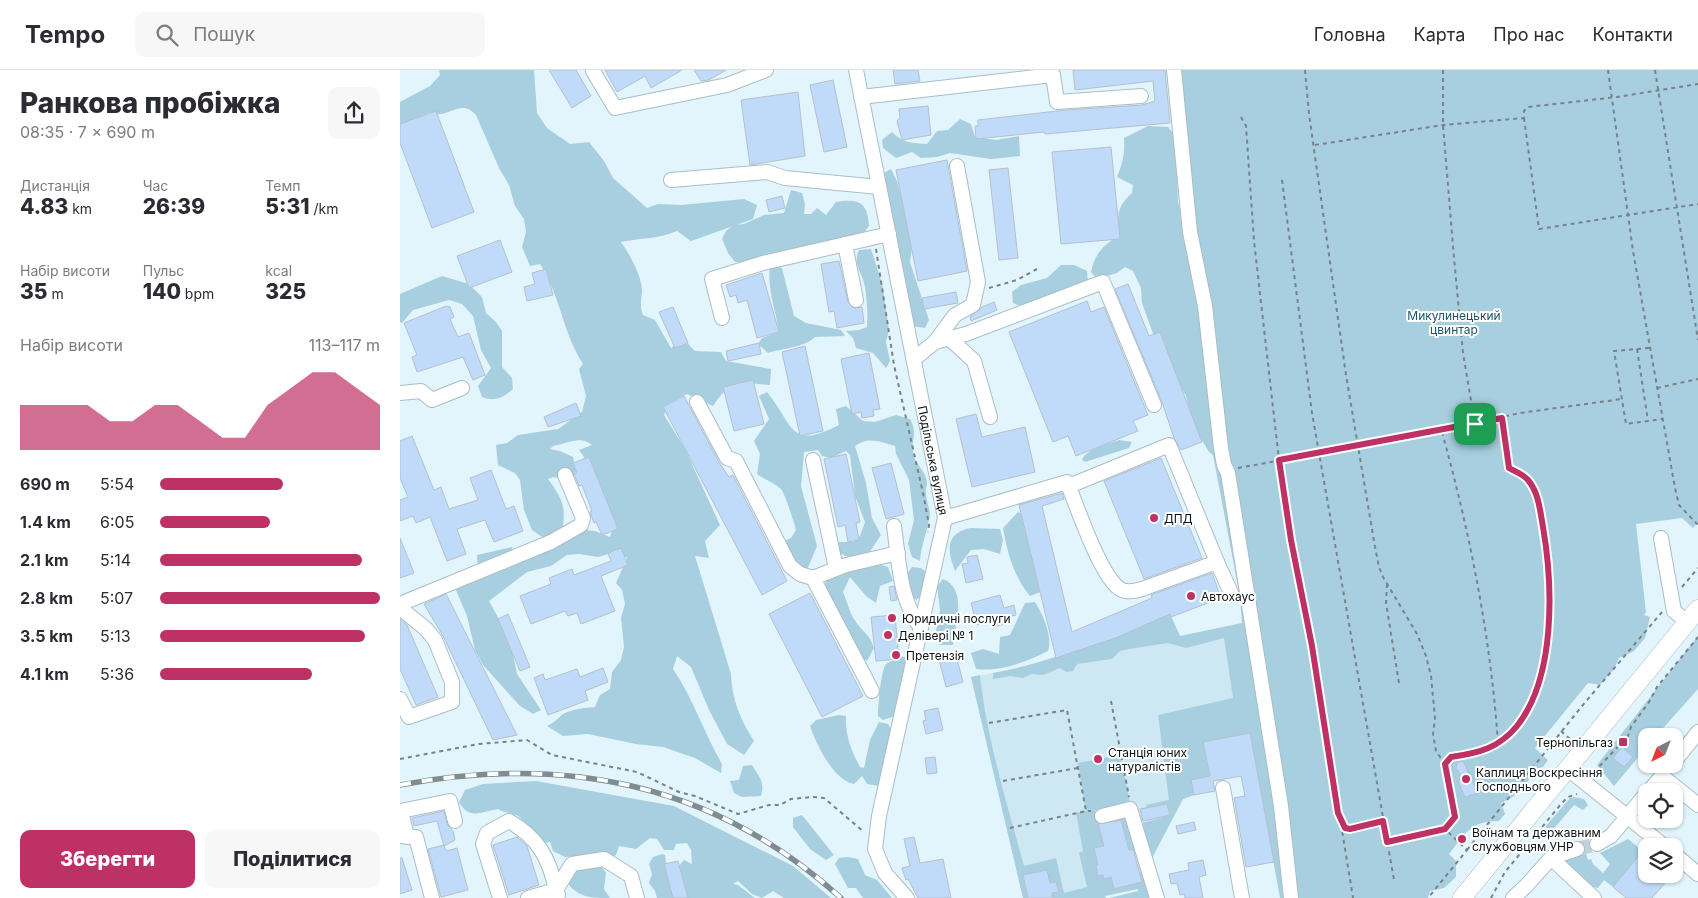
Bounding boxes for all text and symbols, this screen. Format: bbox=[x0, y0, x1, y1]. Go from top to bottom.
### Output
search box bbox=[135, 12, 485, 57]
text: Tempo bbox=[25, 20, 105, 49]
icon: search bbox=[153, 21, 181, 49]
text: Пошук bbox=[193, 23, 255, 46]
text: Головна bbox=[1314, 24, 1386, 45]
text: Карта bbox=[1414, 24, 1465, 45]
text: Про нас bbox=[1493, 24, 1565, 45]
text: Контакти bbox=[1593, 24, 1673, 45]
text: Ранкова пробіжка bbox=[20, 86, 280, 120]
button: share bbox=[328, 87, 380, 139]
text: 08:35 · 7 × 690 m bbox=[20, 122, 155, 142]
text: Дистанція bbox=[20, 177, 90, 194]
text: Час bbox=[143, 177, 168, 194]
text: Темп bbox=[265, 177, 300, 194]
text: 4.83 bbox=[20, 194, 68, 219]
text: 26:39 bbox=[143, 194, 205, 219]
text: 5:31 bbox=[265, 194, 309, 219]
text: km bbox=[68, 200, 92, 217]
text: /km bbox=[309, 200, 338, 217]
text: Набір висоти bbox=[20, 262, 110, 279]
text: Пульс bbox=[143, 262, 184, 279]
text: kcal bbox=[265, 262, 292, 279]
text: 35 bbox=[20, 279, 47, 304]
text: 140 bbox=[143, 279, 181, 304]
text: 325 bbox=[265, 279, 306, 304]
text: m bbox=[47, 285, 64, 302]
text: bpm bbox=[181, 285, 214, 302]
park label: Микулинецький цвинтар bbox=[1407, 308, 1501, 337]
text: Набір висоти bbox=[20, 335, 123, 355]
text: 113–117 m bbox=[309, 335, 380, 355]
pin bbox=[1454, 403, 1496, 445]
street label: Подільська вулиця bbox=[915, 404, 952, 516]
icon: arrive bbox=[1461, 410, 1489, 438]
text: 690 m bbox=[20, 474, 70, 494]
text: 5:54 bbox=[100, 474, 134, 494]
place label: ДПД bbox=[1164, 511, 1193, 526]
text: 1.4 km bbox=[20, 512, 71, 532]
text: 6:05 bbox=[100, 512, 134, 532]
marker: ДПД bbox=[1148, 512, 1160, 524]
text: 2.1 km bbox=[20, 550, 69, 570]
text: 5:14 bbox=[100, 550, 131, 570]
text: 2.8 km bbox=[20, 588, 73, 608]
text: 5:07 bbox=[100, 588, 133, 608]
place label: Автохаус bbox=[1201, 589, 1255, 604]
marker: Автохаус bbox=[1185, 590, 1197, 602]
place label: Юридичні послуги bbox=[902, 611, 1011, 626]
marker: Юридичні послуги bbox=[886, 612, 898, 624]
text: 3.5 km bbox=[20, 626, 73, 646]
text: 5:13 bbox=[100, 626, 131, 646]
place label: Делівері № 1 bbox=[898, 628, 973, 643]
marker: Делівері № 1 bbox=[882, 629, 894, 641]
place label: Претензія bbox=[906, 648, 964, 663]
marker: Претензія bbox=[890, 649, 902, 661]
text: 4.1 km bbox=[20, 664, 69, 684]
text: 5:36 bbox=[100, 664, 134, 684]
north arrow bbox=[1638, 728, 1682, 772]
map controls bbox=[1638, 728, 1683, 883]
place label: Тернопільгаз bbox=[1536, 735, 1613, 750]
marker: Тернопільгаз bbox=[1617, 736, 1629, 748]
place label: Станція юних натуралістів bbox=[1108, 745, 1188, 774]
marker: Станція юних натуралістів bbox=[1092, 753, 1104, 765]
place label: Каплиця Воскресіння Господнього bbox=[1476, 765, 1602, 794]
marker: Каплиця Воскресіння Господнього bbox=[1460, 773, 1472, 785]
button: locate bbox=[1638, 783, 1683, 828]
place label: Воїнам та державним службовцям УНР bbox=[1472, 825, 1601, 854]
button: Зберегти bbox=[20, 830, 195, 888]
button: Поділитися bbox=[205, 830, 380, 888]
marker: Воїнам та державним службовцям УНР bbox=[1456, 833, 1468, 845]
button: layers bbox=[1638, 838, 1683, 883]

